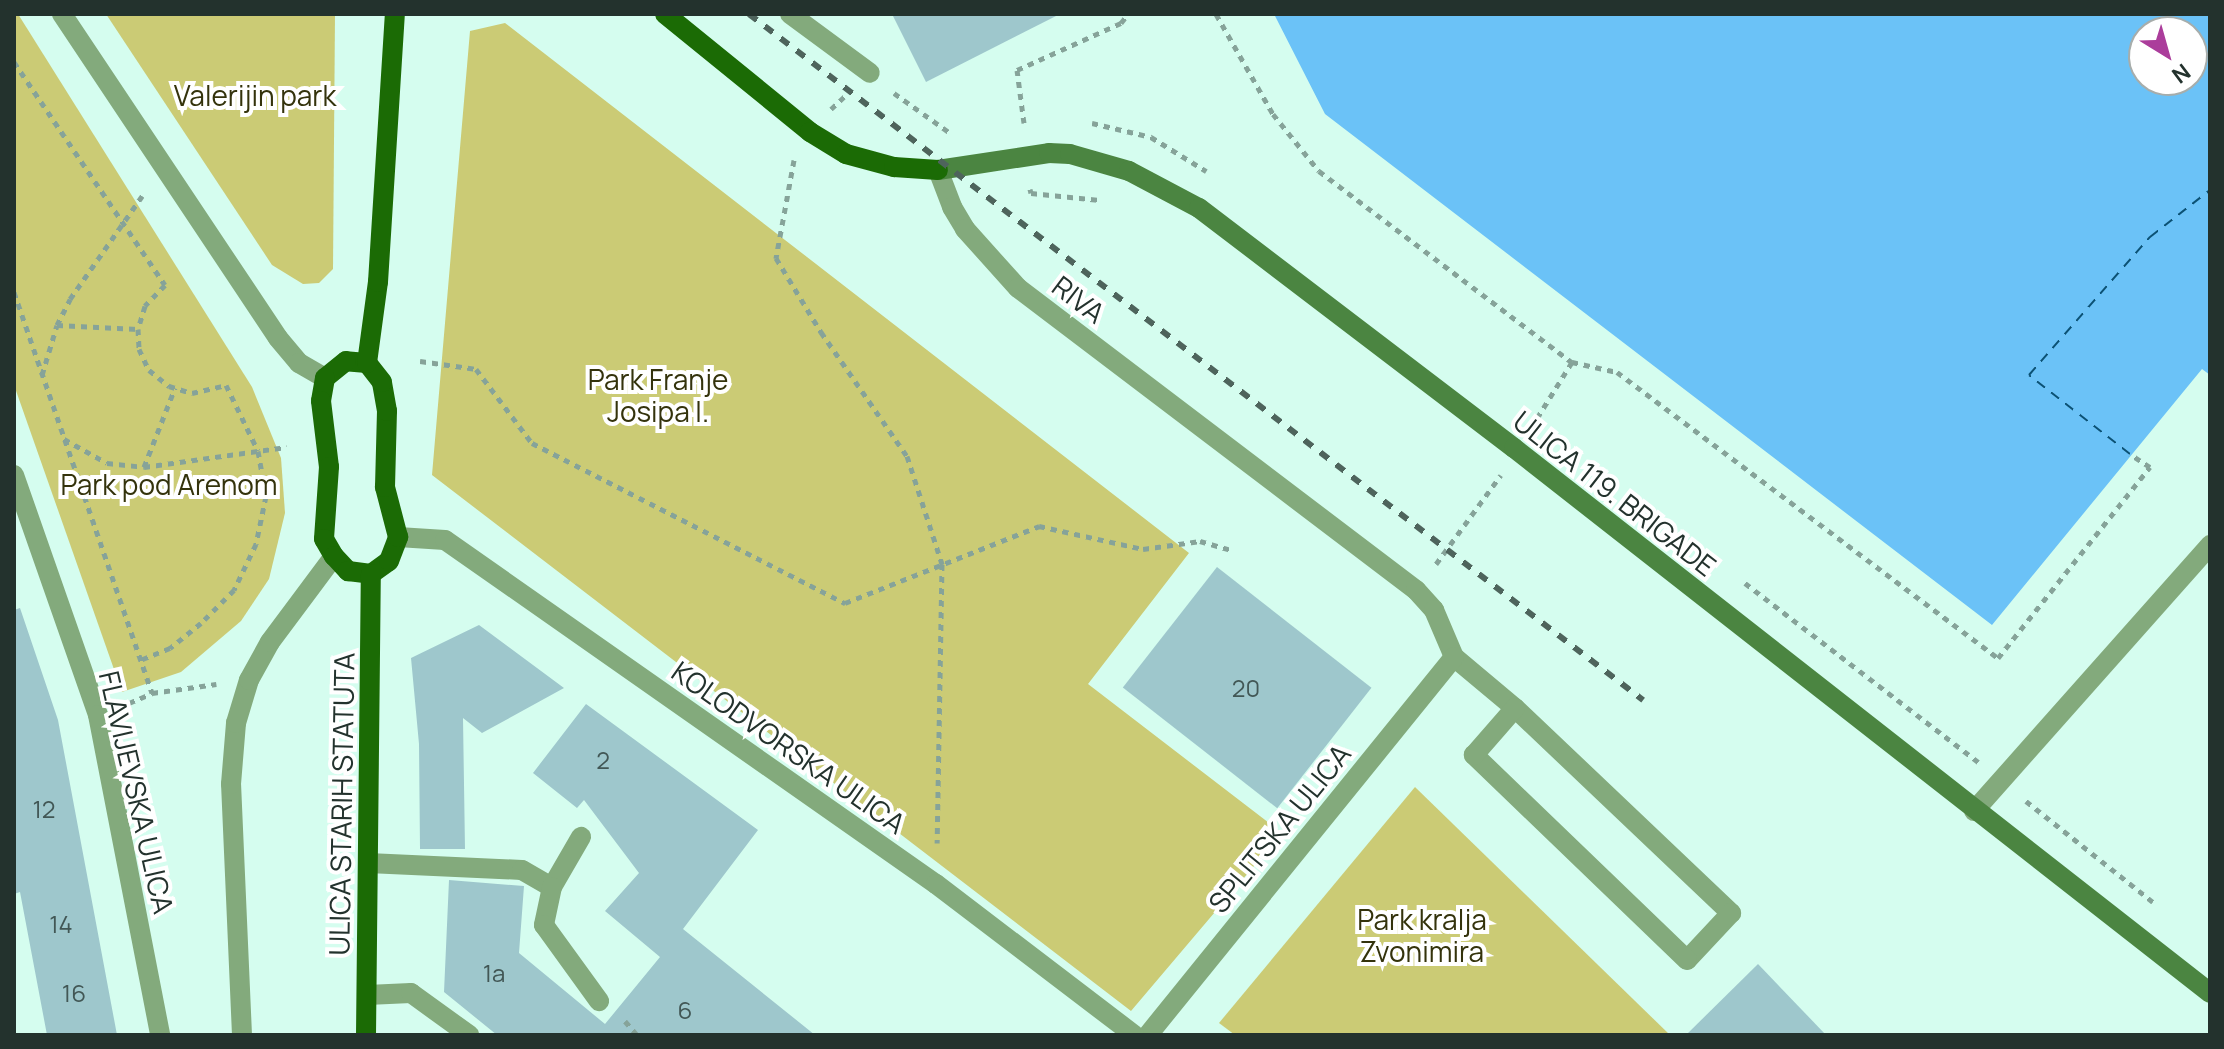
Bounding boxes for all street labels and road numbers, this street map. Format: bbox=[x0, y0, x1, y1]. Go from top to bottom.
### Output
street label: RIVA bbox=[1046, 268, 1112, 330]
street label: ULICA 119. BRIGADE bbox=[1507, 404, 1723, 582]
street label: ULICA STARIH STATUTA bbox=[322, 652, 360, 956]
street label: KOLODVORSKA ULICA bbox=[666, 654, 912, 840]
street label: FLAVIJEVSKA ULICA bbox=[93, 667, 181, 917]
street label: SPLITSKA ULICA bbox=[1201, 737, 1357, 919]

